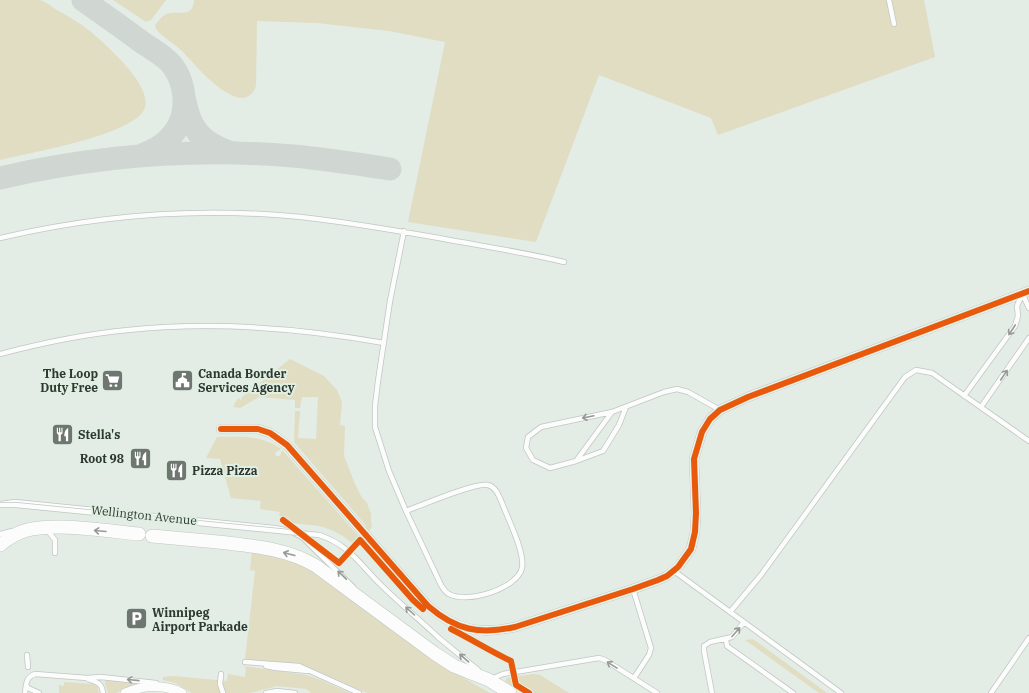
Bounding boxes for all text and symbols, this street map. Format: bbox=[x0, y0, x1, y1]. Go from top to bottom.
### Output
one-way arrow bbox=[1008, 324, 1016, 335]
place label: The Loop Duty Free bbox=[40, 366, 98, 395]
place label: Canada Border Services Agency bbox=[198, 366, 295, 395]
supermarket icon: The Loop Duty Free bbox=[100, 367, 126, 393]
public building icon: Canada Border Services Agency bbox=[170, 367, 196, 393]
one-way arrow bbox=[999, 370, 1008, 381]
one-way arrow bbox=[582, 414, 595, 422]
restaurant icon: Stella's bbox=[50, 421, 76, 447]
place label: Stella's bbox=[78, 427, 120, 442]
restaurant icon: Root 98 bbox=[127, 445, 153, 471]
place label: Root 98 bbox=[80, 451, 124, 466]
restaurant icon: Pizza Pizza bbox=[164, 457, 190, 483]
place label: Pizza Pizza bbox=[192, 463, 258, 478]
street label: Wellington Avenue bbox=[90, 502, 198, 528]
one-way arrow bbox=[94, 527, 107, 534]
one-way arrow bbox=[282, 549, 295, 557]
one-way arrow bbox=[337, 571, 347, 580]
place label: Winnipeg Airport Parkade bbox=[152, 605, 248, 634]
parking icon: Winnipeg Airport Parkade bbox=[124, 606, 150, 632]
one-way arrow bbox=[405, 607, 415, 616]
one-way arrow bbox=[731, 627, 740, 638]
one-way arrow bbox=[459, 654, 470, 663]
one-way arrow bbox=[607, 661, 618, 669]
one-way arrow bbox=[127, 677, 140, 684]

